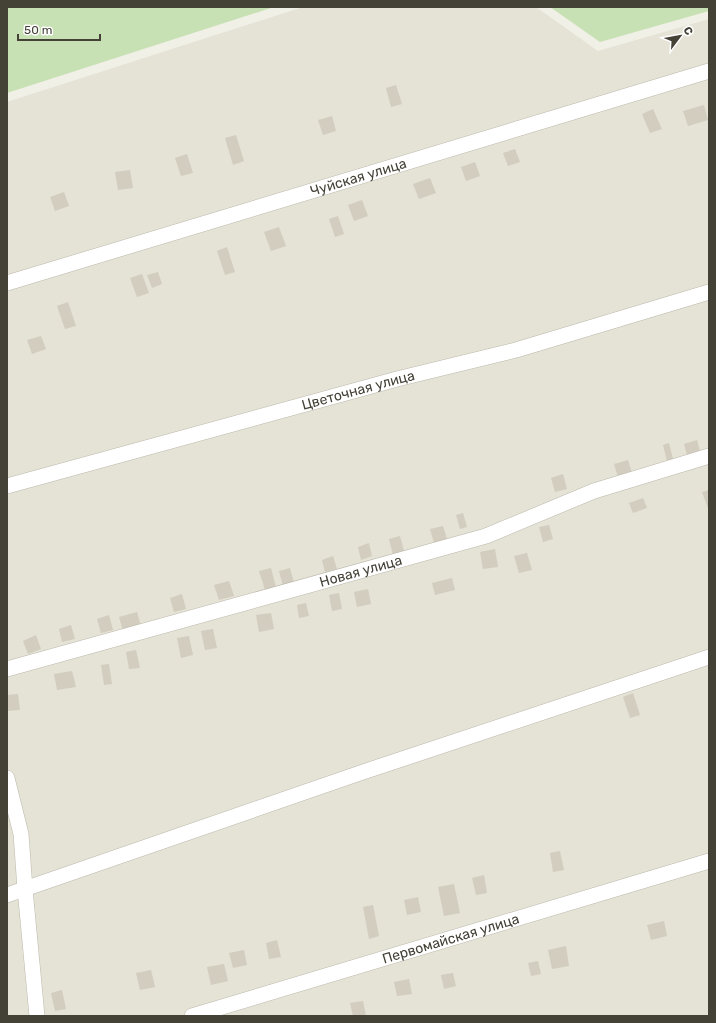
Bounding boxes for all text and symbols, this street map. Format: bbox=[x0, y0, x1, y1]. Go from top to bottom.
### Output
scale bar bbox=[18, 16, 100, 42]
north arrow bbox=[660, 16, 700, 56]
text: 50 m bbox=[24, 23, 52, 37]
text: С bbox=[680, 24, 696, 38]
street label: Чуйская улица bbox=[308, 154, 409, 199]
street label: Цветочная улица bbox=[300, 367, 416, 413]
street label: Новая улица bbox=[317, 551, 404, 590]
street label: Первомайская улица bbox=[380, 910, 521, 967]

